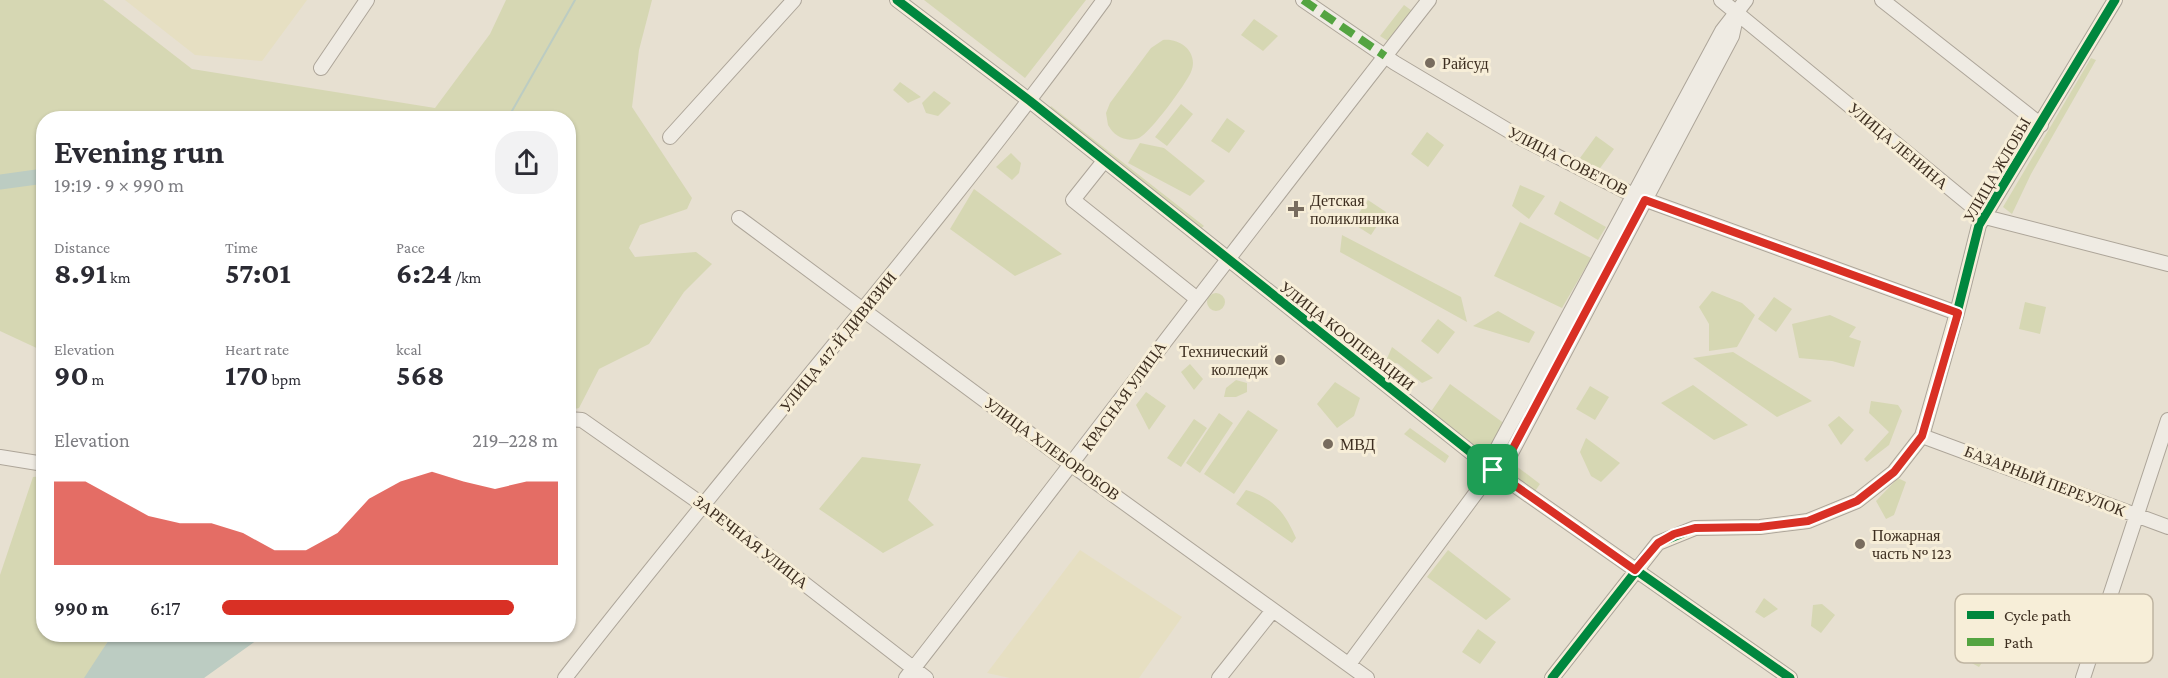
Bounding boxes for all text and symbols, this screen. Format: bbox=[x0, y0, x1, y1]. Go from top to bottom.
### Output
place label: Райсуд bbox=[1442, 55, 1489, 73]
marker: Райсуд bbox=[1423, 56, 1437, 70]
street label: УЛИЦА ЛЕНИНА bbox=[1844, 99, 1952, 194]
street label: УЛИЦА ЖЛОБЫ bbox=[1960, 115, 2035, 226]
street label: УЛИЦА СОВЕТОВ bbox=[1505, 123, 1631, 200]
button: share bbox=[495, 131, 558, 194]
text: Evening run bbox=[54, 133, 224, 170]
text: 19:19 · 9 × 990 m bbox=[54, 174, 184, 196]
place label: Детская поликлиника bbox=[1310, 192, 1399, 227]
marker: Детская поликлиника bbox=[1287, 200, 1305, 218]
text: Distance bbox=[54, 239, 110, 256]
text: Time bbox=[225, 239, 258, 256]
text: Pace bbox=[396, 239, 425, 256]
text: 8.91 bbox=[54, 256, 107, 289]
text: 57:01 bbox=[225, 256, 291, 289]
text: 6:24 bbox=[396, 256, 452, 289]
street label: УЛИЦА 417-Й ДИВИЗИИ bbox=[776, 268, 901, 416]
text: km bbox=[107, 269, 130, 286]
text: /km bbox=[452, 269, 481, 286]
street label: УЛИЦА КООПЕРАЦИИ bbox=[1276, 278, 1418, 395]
street label: КРАСНАЯ УЛИЦА bbox=[1079, 338, 1170, 454]
text: Elevation bbox=[54, 341, 115, 358]
text: Heart rate bbox=[225, 341, 289, 358]
text: kcal bbox=[396, 341, 422, 358]
place label: Технический колледж bbox=[1179, 343, 1269, 379]
marker: Технический колледж bbox=[1273, 353, 1287, 367]
text: 90 bbox=[54, 358, 89, 391]
text: 170 bbox=[225, 358, 269, 391]
text: 568 bbox=[396, 358, 445, 391]
text: m bbox=[89, 371, 104, 388]
text: bpm bbox=[269, 371, 301, 388]
street label: УЛИЦА ХЛЕБОРОБОВ bbox=[981, 394, 1123, 505]
text: Elevation bbox=[54, 429, 130, 451]
text: 219–228 m bbox=[472, 429, 558, 451]
place label: МВД bbox=[1340, 436, 1375, 454]
marker: МВД bbox=[1321, 437, 1335, 451]
street label: БАЗАРНЫЙ ПЕРЕУЛОК bbox=[1962, 441, 2129, 520]
pin bbox=[1467, 444, 1518, 495]
icon: arrive bbox=[1476, 453, 1509, 486]
street label: ЗАРЕЧНАЯ УЛИЦА bbox=[690, 492, 812, 593]
place label: Пожарная часть № 123 bbox=[1872, 527, 1952, 562]
marker: Пожарная часть № 123 bbox=[1853, 537, 1867, 551]
legend bbox=[1955, 594, 2153, 663]
text: 990 m bbox=[54, 597, 109, 619]
text: 6:17 bbox=[150, 597, 181, 619]
text: Cycle path bbox=[2004, 607, 2071, 625]
text: Path bbox=[2004, 634, 2034, 651]

